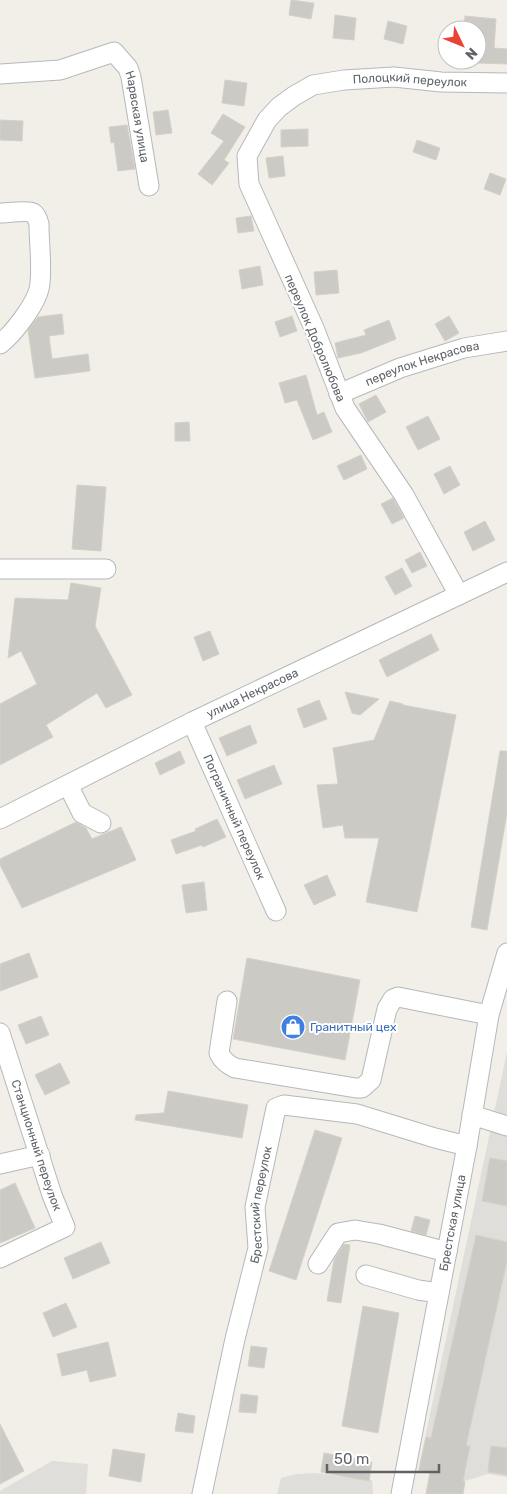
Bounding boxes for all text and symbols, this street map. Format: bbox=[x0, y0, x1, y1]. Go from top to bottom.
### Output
north arrow bbox=[437, 20, 487, 70]
text: N bbox=[461, 44, 481, 63]
street label: Нарвская улица bbox=[122, 69, 152, 164]
street label: Полоцкий переулок bbox=[352, 70, 468, 89]
street label: переулок Добролюбова bbox=[282, 272, 348, 404]
street label: переулок Некрасова bbox=[363, 339, 480, 389]
street label: улица Некрасова bbox=[204, 665, 301, 721]
street label: Пограничный переулок bbox=[200, 752, 268, 882]
shop icon: Гранитный цех bbox=[280, 1014, 306, 1040]
place label: Гранитный цех bbox=[310, 1020, 397, 1034]
street label: Станционный переулок bbox=[8, 1078, 65, 1213]
street label: Брестский переулок bbox=[247, 1144, 275, 1265]
street label: Брестская улица bbox=[436, 1173, 468, 1272]
scale bar bbox=[327, 1442, 440, 1474]
text: 50 m bbox=[334, 1450, 369, 1468]

